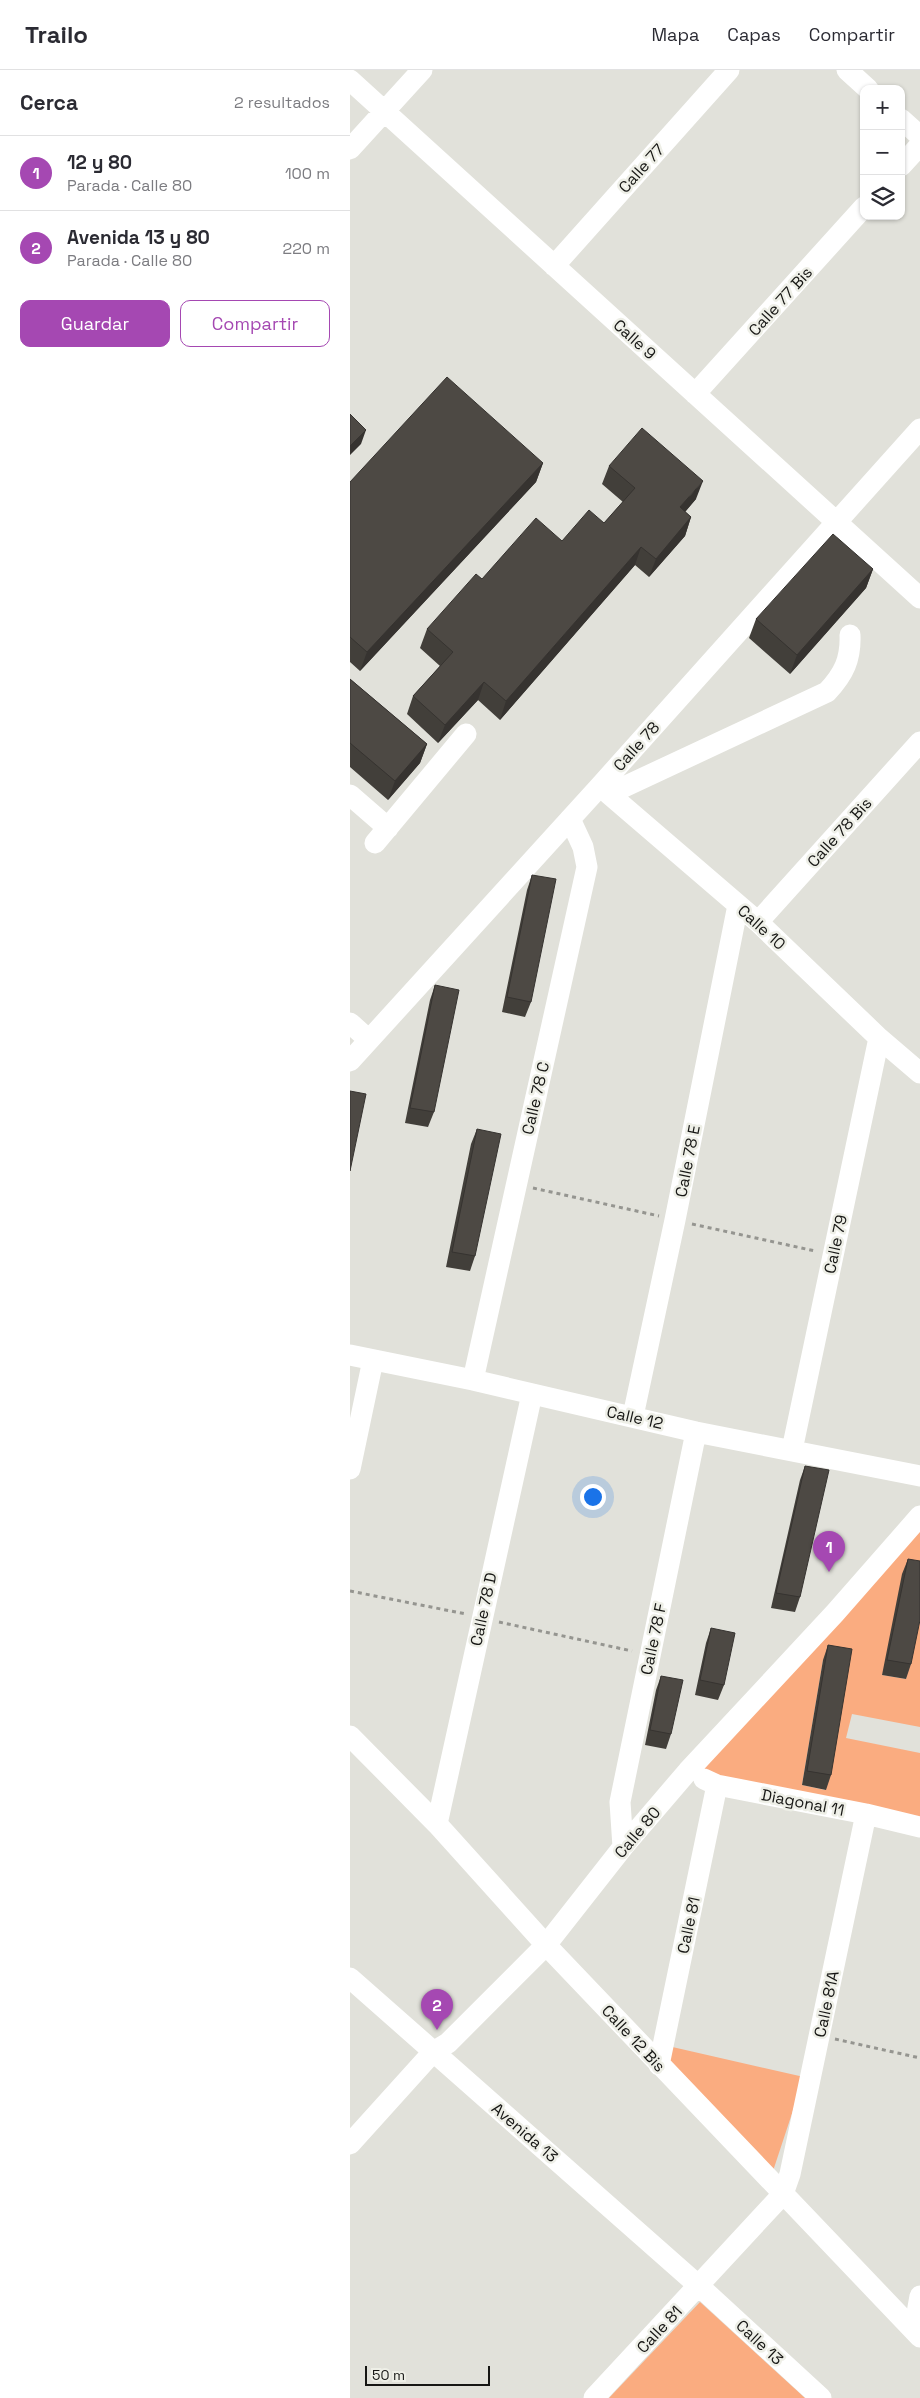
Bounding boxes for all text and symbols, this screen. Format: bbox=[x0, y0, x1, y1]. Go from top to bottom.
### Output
text: Trailo bbox=[25, 19, 88, 50]
text: Mapa bbox=[651, 23, 699, 46]
text: Capas bbox=[727, 23, 781, 46]
text: Compartir bbox=[809, 23, 895, 46]
map controls bbox=[860, 85, 905, 220]
button: + bbox=[860, 85, 905, 130]
text: Cerca bbox=[20, 89, 78, 116]
text: 2 resultados bbox=[234, 92, 330, 113]
button: − bbox=[860, 130, 905, 175]
street label: Calle 77 bbox=[614, 139, 669, 197]
text: 12 y 80 bbox=[67, 150, 132, 175]
text: 1 bbox=[32, 163, 40, 184]
text: 100 m bbox=[285, 163, 330, 184]
text: Parada · Calle 80 bbox=[67, 175, 192, 196]
button: layers bbox=[860, 175, 905, 220]
text: Avenida 13 y 80 bbox=[67, 225, 210, 250]
text: 2 bbox=[31, 238, 41, 259]
text: 220 m bbox=[283, 238, 330, 259]
text: Parada · Calle 80 bbox=[67, 250, 192, 271]
street label: Calle 77 Bis bbox=[744, 262, 817, 340]
button: Guardar bbox=[20, 300, 170, 347]
button: Compartir bbox=[180, 300, 330, 347]
street label: Calle 9 bbox=[609, 315, 661, 364]
street label: Calle 78 bbox=[609, 717, 664, 776]
street label: Calle 78 Bis bbox=[802, 793, 876, 872]
street label: Calle 10 bbox=[733, 900, 790, 955]
street label: Calle 78 C bbox=[517, 1060, 554, 1137]
street label: Calle 78 E bbox=[670, 1123, 705, 1199]
street label: Calle 79 bbox=[819, 1213, 852, 1275]
street label: Calle 12 bbox=[605, 1401, 665, 1434]
your location bbox=[580, 1484, 606, 1510]
pin: 1 bbox=[813, 1531, 845, 1572]
street label: Calle 78 D bbox=[465, 1570, 502, 1648]
street label: Calle 78 F bbox=[636, 1601, 671, 1677]
street label: Diagonal 11 bbox=[760, 1784, 846, 1821]
street label: Calle 80 bbox=[610, 1802, 665, 1862]
street label: Calle 81 bbox=[672, 1895, 705, 1955]
street label: Calle 81A bbox=[809, 1969, 844, 2039]
pin: 2 bbox=[421, 1989, 453, 2030]
street label: Calle 12 Bis bbox=[597, 2000, 670, 2076]
street label: Avenida 13 bbox=[487, 2098, 562, 2167]
street label: Calle 81 bbox=[632, 2301, 687, 2358]
street label: Calle 13 bbox=[732, 2315, 788, 2370]
scale bar bbox=[365, 2363, 490, 2386]
text: 50 m bbox=[372, 2366, 405, 2384]

